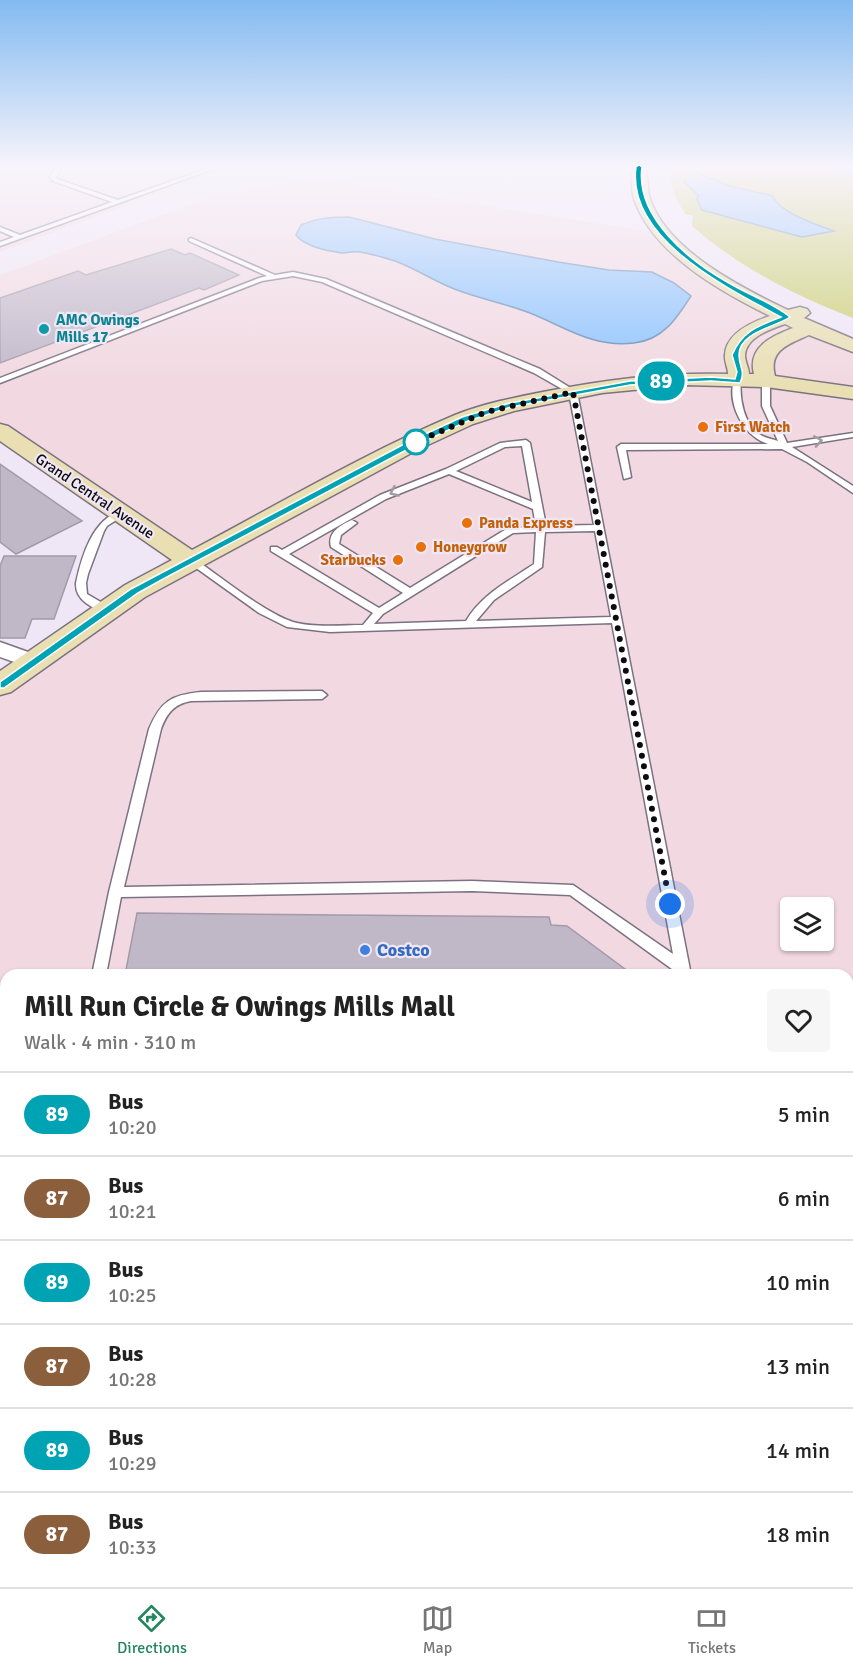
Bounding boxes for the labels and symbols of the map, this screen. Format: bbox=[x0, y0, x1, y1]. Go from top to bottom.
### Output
place label: AMC Owings Mills 17 bbox=[56, 311, 140, 346]
marker: AMC Owings Mills 17 bbox=[37, 322, 51, 336]
line badge: 89 bbox=[634, 362, 688, 400]
place label: First Watch bbox=[715, 418, 790, 436]
marker: First Watch bbox=[696, 420, 710, 434]
unlabelled marker bbox=[403, 429, 429, 455]
one-way arrow bbox=[814, 435, 823, 447]
street label: Grand Central Avenue bbox=[32, 450, 158, 542]
one-way arrow bbox=[390, 485, 401, 497]
place label: Panda Express bbox=[479, 514, 573, 532]
marker: Panda Express bbox=[460, 516, 474, 530]
place label: Honeygrow bbox=[433, 538, 508, 556]
marker: Honeygrow bbox=[414, 540, 428, 554]
place label: Starbucks bbox=[321, 551, 386, 569]
marker: Starbucks bbox=[391, 553, 405, 567]
your location bbox=[655, 889, 685, 919]
place label: Costco bbox=[377, 939, 430, 961]
marker: Costco bbox=[358, 943, 372, 957]

